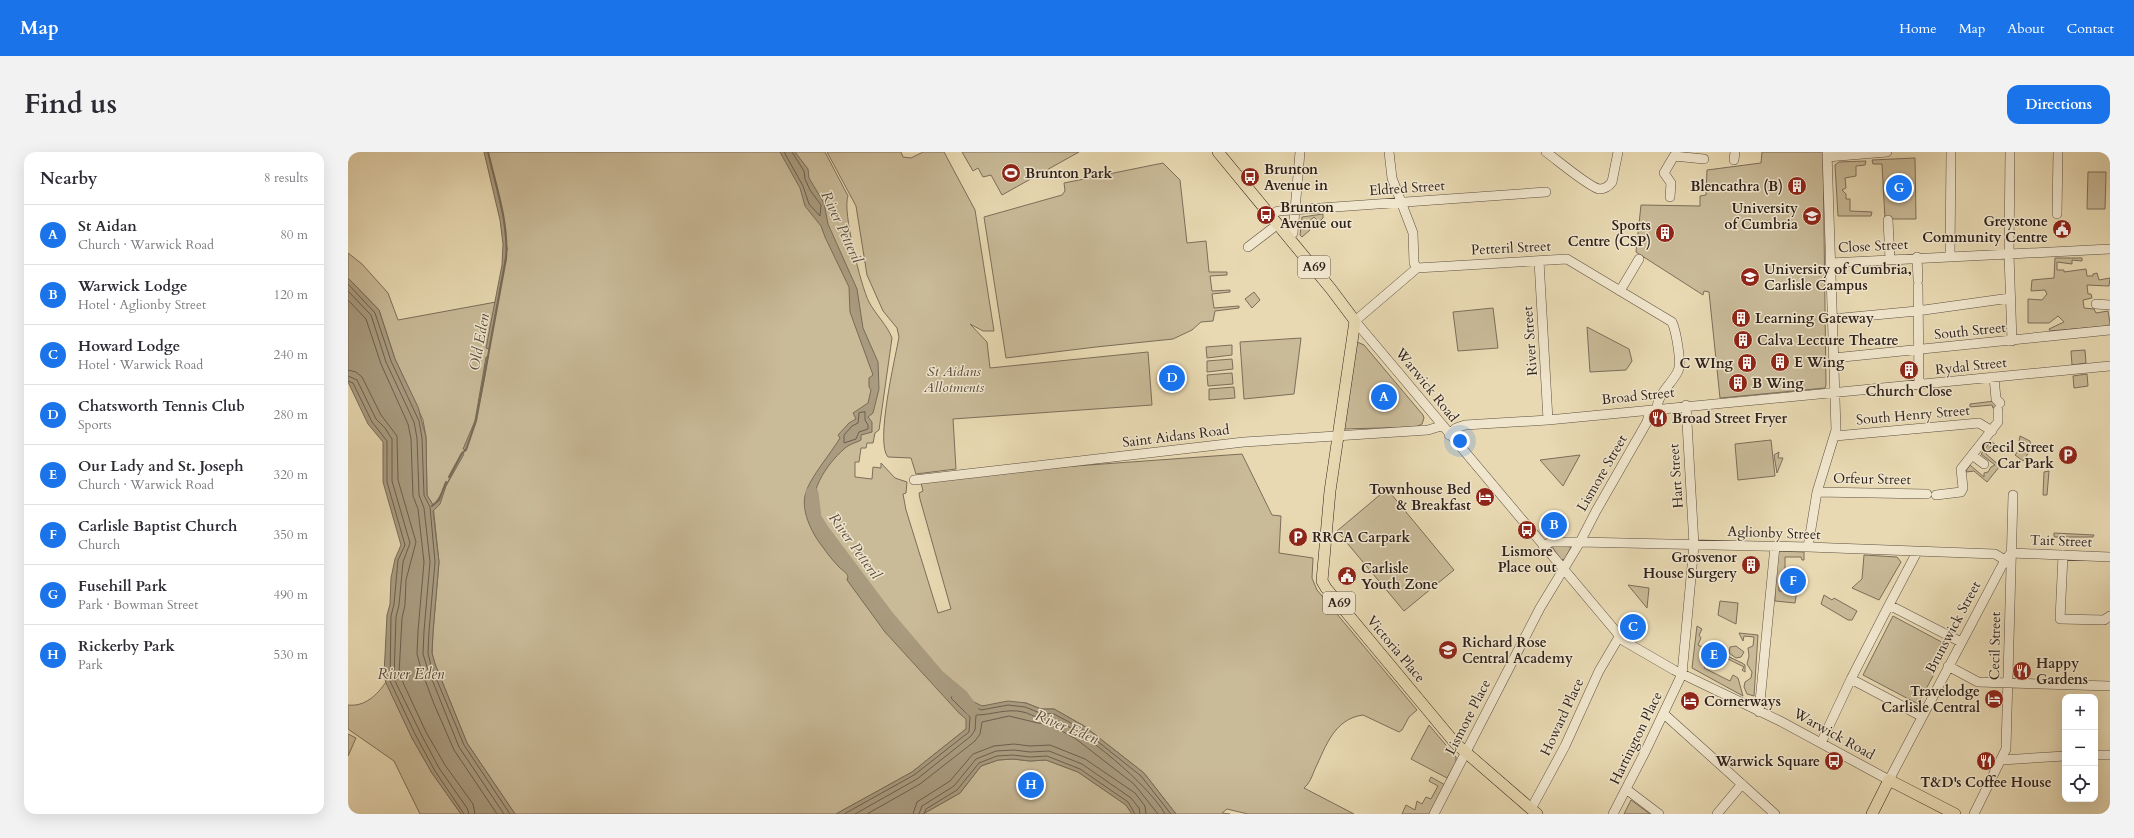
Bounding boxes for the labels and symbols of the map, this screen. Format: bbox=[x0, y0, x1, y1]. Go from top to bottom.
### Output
place label: Brunton Avenue in bbox=[1264, 160, 1328, 195]
sports icon: Brunton Park bbox=[1000, 162, 1022, 184]
place label: Brunton Park bbox=[1025, 164, 1112, 183]
bus stop icon: Brunton Avenue in bbox=[1239, 166, 1261, 188]
pin: G bbox=[1886, 173, 1912, 203]
building icon: Blencathra (B) bbox=[1786, 175, 1808, 197]
street label: Eldred Street bbox=[1368, 176, 1446, 200]
place label: Blencathra (B) bbox=[1690, 177, 1783, 196]
water label: River Petteril bbox=[817, 188, 868, 267]
place label: Brunton Avenue out bbox=[1280, 198, 1352, 233]
place label: University of Cumbria bbox=[1724, 199, 1798, 234]
bus stop icon: Brunton Avenue out bbox=[1255, 204, 1277, 226]
school or university icon: University of Cumbria bbox=[1801, 205, 1823, 227]
place label: Greystone Community Centre bbox=[1922, 212, 2048, 247]
place label: Sports Centre (CSP) bbox=[1568, 216, 1651, 251]
public building icon: Greystone Community Centre bbox=[2051, 218, 2073, 240]
building icon: Sports Centre (CSP) bbox=[1654, 222, 1676, 244]
street label: Close Street bbox=[1837, 235, 1909, 257]
street label: Petteril Street bbox=[1471, 236, 1552, 260]
road number: A69 bbox=[1298, 256, 1330, 278]
place label: University of Cumbria, Carlisle Campus bbox=[1764, 260, 1912, 295]
school or university icon: University of Cumbria, Carlisle Campus bbox=[1739, 266, 1761, 288]
street label: River Street bbox=[1518, 305, 1542, 376]
building icon: Learning Gateway bbox=[1730, 307, 1752, 329]
place label: Learning Gateway bbox=[1755, 309, 1874, 328]
water label: Old Eden bbox=[464, 311, 494, 372]
street label: South Street bbox=[1933, 318, 2007, 344]
building icon: Calva Lecture Theatre bbox=[1732, 329, 1754, 351]
place label: Calva Lecture Theatre bbox=[1757, 331, 1898, 350]
street label: Warwick Road bbox=[1391, 343, 1463, 426]
building icon: E Wing bbox=[1769, 351, 1791, 373]
building icon: C WIng bbox=[1736, 352, 1758, 374]
place label: E Wing bbox=[1794, 353, 1845, 372]
street label: Rydal Street bbox=[1934, 353, 2008, 379]
place label: C WIng bbox=[1680, 354, 1734, 373]
building icon: Church Close bbox=[1898, 359, 1920, 381]
park label: St Aidans Allotments bbox=[923, 362, 984, 397]
pin: D bbox=[1159, 363, 1185, 393]
building icon: B Wing bbox=[1727, 372, 1749, 394]
place label: B Wing bbox=[1752, 374, 1804, 393]
pin: A bbox=[1371, 382, 1397, 412]
place label: Church Close bbox=[1865, 382, 1953, 401]
street label: Broad Street bbox=[1601, 383, 1676, 409]
street label: South Henry Street bbox=[1855, 401, 1971, 429]
restaurant icon: Broad Street Fryer bbox=[1647, 407, 1669, 429]
place label: Broad Street Fryer bbox=[1672, 409, 1787, 428]
street label: Saint Aidans Road bbox=[1121, 420, 1231, 452]
your location bbox=[1450, 431, 1470, 451]
street label: Lismore Street bbox=[1572, 431, 1632, 515]
place label: Cecil Street Car Park bbox=[1981, 438, 2054, 473]
street label: Hart Street bbox=[1664, 442, 1688, 509]
parking icon: Cecil Street Car Park bbox=[2057, 444, 2079, 466]
street label: Orfeur Street bbox=[1833, 469, 1912, 489]
place label: Townhouse Bed & Breakfast bbox=[1369, 480, 1471, 515]
hotel icon: Townhouse Bed & Breakfast bbox=[1474, 486, 1496, 508]
water label: River Petteril bbox=[824, 509, 886, 584]
pin: B bbox=[1541, 510, 1567, 540]
bus stop icon: Lismore Place out bbox=[1516, 519, 1538, 541]
street label: Aglionby Street bbox=[1727, 522, 1821, 544]
parking icon: RRCA Carpark bbox=[1287, 526, 1309, 548]
place label: RRCA Carpark bbox=[1312, 528, 1410, 547]
street label: Tait Street bbox=[2030, 530, 2093, 552]
place label: Lismore Place out bbox=[1498, 542, 1556, 577]
place label: Grosvenor House Surgery bbox=[1643, 548, 1737, 583]
building icon: Grosvenor House Surgery bbox=[1740, 554, 1762, 576]
place label: Carlisle Youth Zone bbox=[1361, 559, 1438, 594]
public building icon: Carlisle Youth Zone bbox=[1336, 565, 1358, 587]
pin: F bbox=[1780, 566, 1806, 596]
street label: Brunswick Street bbox=[1921, 577, 1985, 676]
road number: A69 bbox=[1323, 592, 1355, 614]
street label: Victoria Place bbox=[1362, 611, 1430, 687]
street label: Cecil Street bbox=[1985, 611, 2005, 680]
pin: C bbox=[1620, 612, 1646, 642]
place label: Richard Rose Central Academy bbox=[1462, 633, 1573, 668]
school or university icon: Richard Rose Central Academy bbox=[1437, 639, 1459, 661]
pin: E bbox=[1701, 640, 1727, 670]
place label: Happy Gardens bbox=[2036, 654, 2088, 689]
restaurant icon: Happy Gardens bbox=[2011, 660, 2033, 682]
water label: River Eden bbox=[378, 664, 445, 684]
street label: Howard Place bbox=[1536, 675, 1588, 759]
street label: Lismore Place bbox=[1441, 676, 1495, 758]
place label: Travelodge Carlisle Central bbox=[1881, 682, 1980, 717]
street label: Hartington Place bbox=[1605, 688, 1667, 788]
hotel icon: Travelodge Carlisle Central bbox=[1983, 688, 2005, 710]
hotel icon: Cornerways bbox=[1679, 690, 1701, 712]
place label: Cornerways bbox=[1704, 692, 1781, 711]
street label: Warwick Road bbox=[1789, 703, 1879, 764]
water label: River Eden bbox=[1032, 705, 1102, 749]
bus stop icon: Warwick Square bbox=[1823, 750, 1845, 772]
restaurant icon: T&D's Coffee House bbox=[1975, 750, 1997, 772]
place label: Warwick Square bbox=[1714, 752, 1820, 771]
pin: H bbox=[1018, 770, 1044, 800]
place label: T&D's Coffee House bbox=[1920, 773, 2052, 792]

